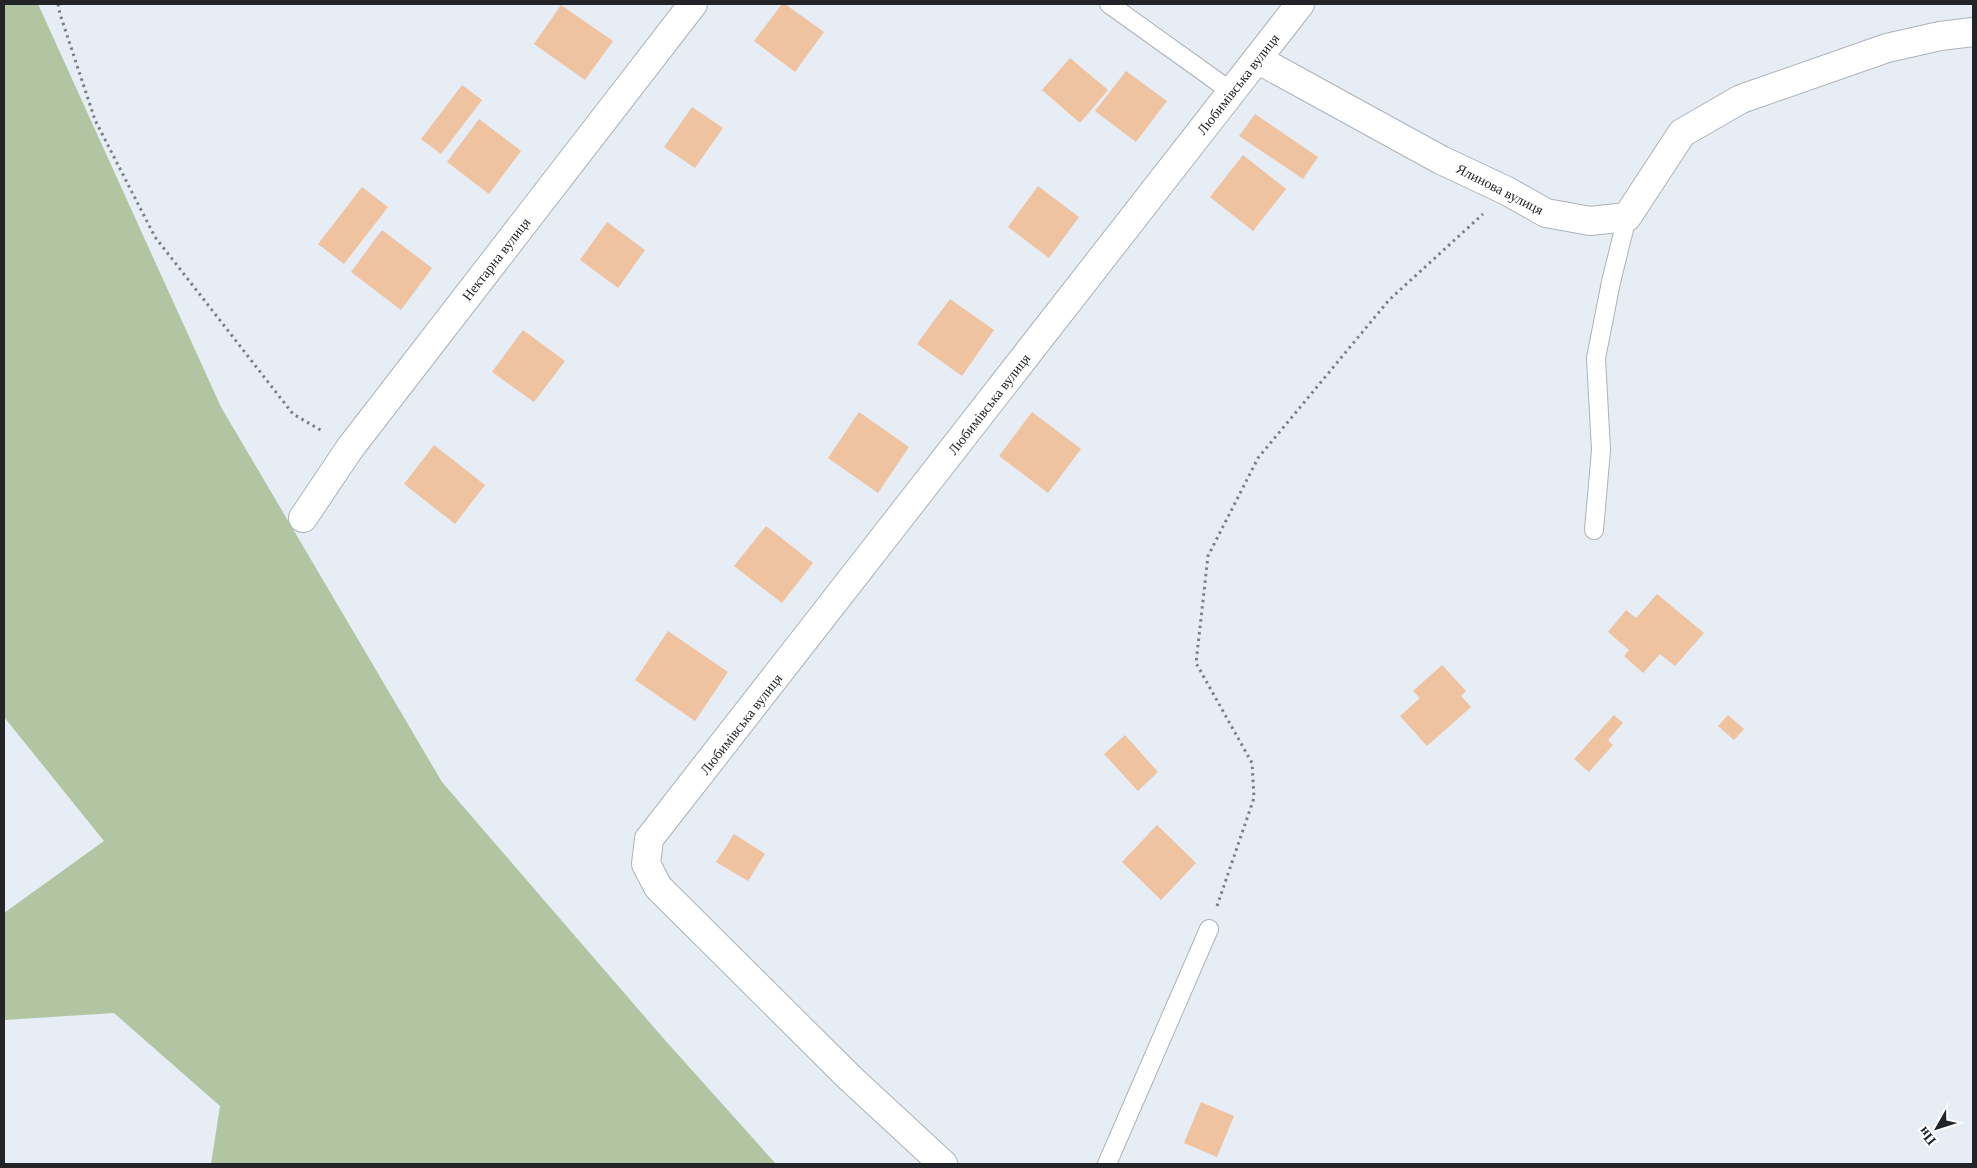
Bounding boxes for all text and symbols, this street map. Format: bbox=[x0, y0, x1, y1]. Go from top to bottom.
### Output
street label: Любимівська вулиця bbox=[1194, 31, 1283, 138]
street label: Ялинова вулиця bbox=[1454, 161, 1546, 218]
street label: Нектарна вулиця bbox=[460, 215, 534, 304]
street label: Любимівська вулиця bbox=[945, 351, 1034, 458]
street label: Любимівська вулиця bbox=[697, 671, 786, 778]
north arrow bbox=[1912, 1103, 1962, 1153]
text: Пн bbox=[1915, 1124, 1939, 1148]

